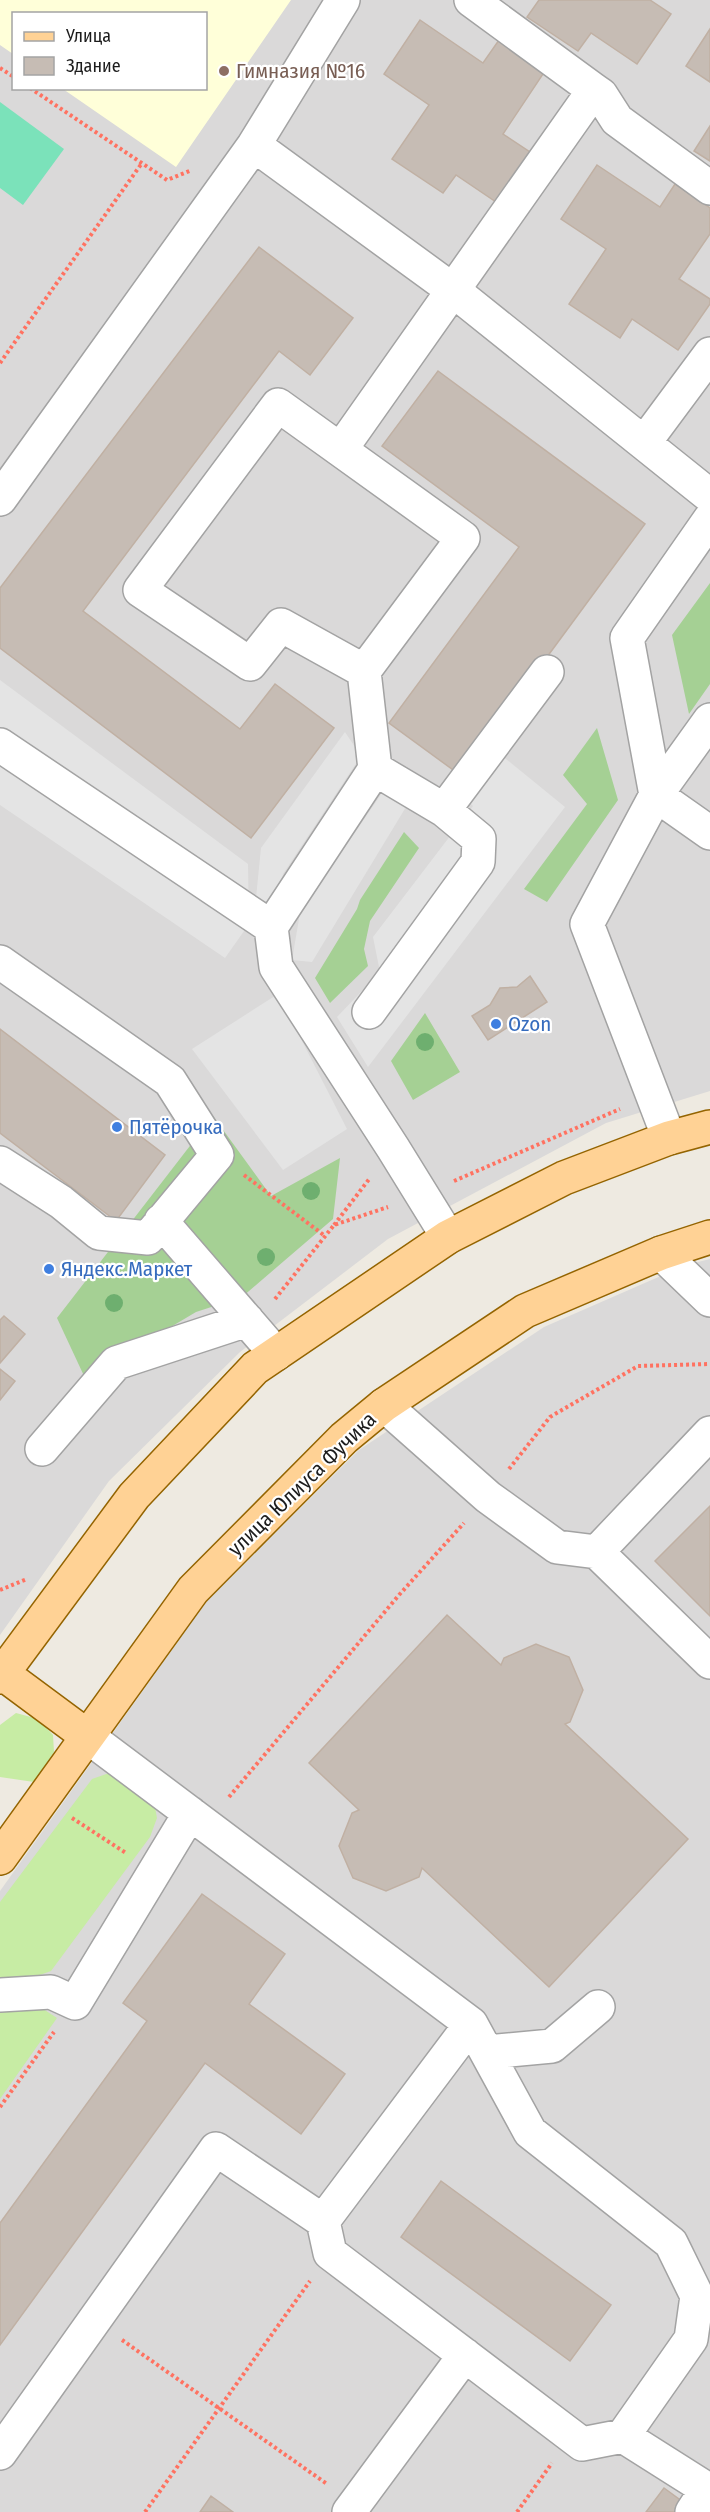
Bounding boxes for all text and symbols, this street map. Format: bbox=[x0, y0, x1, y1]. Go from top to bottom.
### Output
legend bbox=[12, 12, 207, 90]
text: Улица bbox=[65, 25, 111, 47]
text: Здание bbox=[66, 55, 121, 77]
place label: Гимназия №16 bbox=[236, 58, 365, 84]
marker: Гимназия №16 bbox=[217, 64, 231, 78]
place label: Ozon bbox=[508, 1011, 551, 1037]
marker: Ozon bbox=[489, 1017, 503, 1031]
place label: Пятёрочка bbox=[129, 1114, 223, 1140]
marker: Пятёрочка bbox=[110, 1120, 124, 1134]
place label: Яндекс.Маркет bbox=[61, 1256, 193, 1282]
marker: Яндекс.Маркет bbox=[42, 1262, 56, 1276]
street label: улица Юлиуса Фучика bbox=[222, 1407, 382, 1561]

